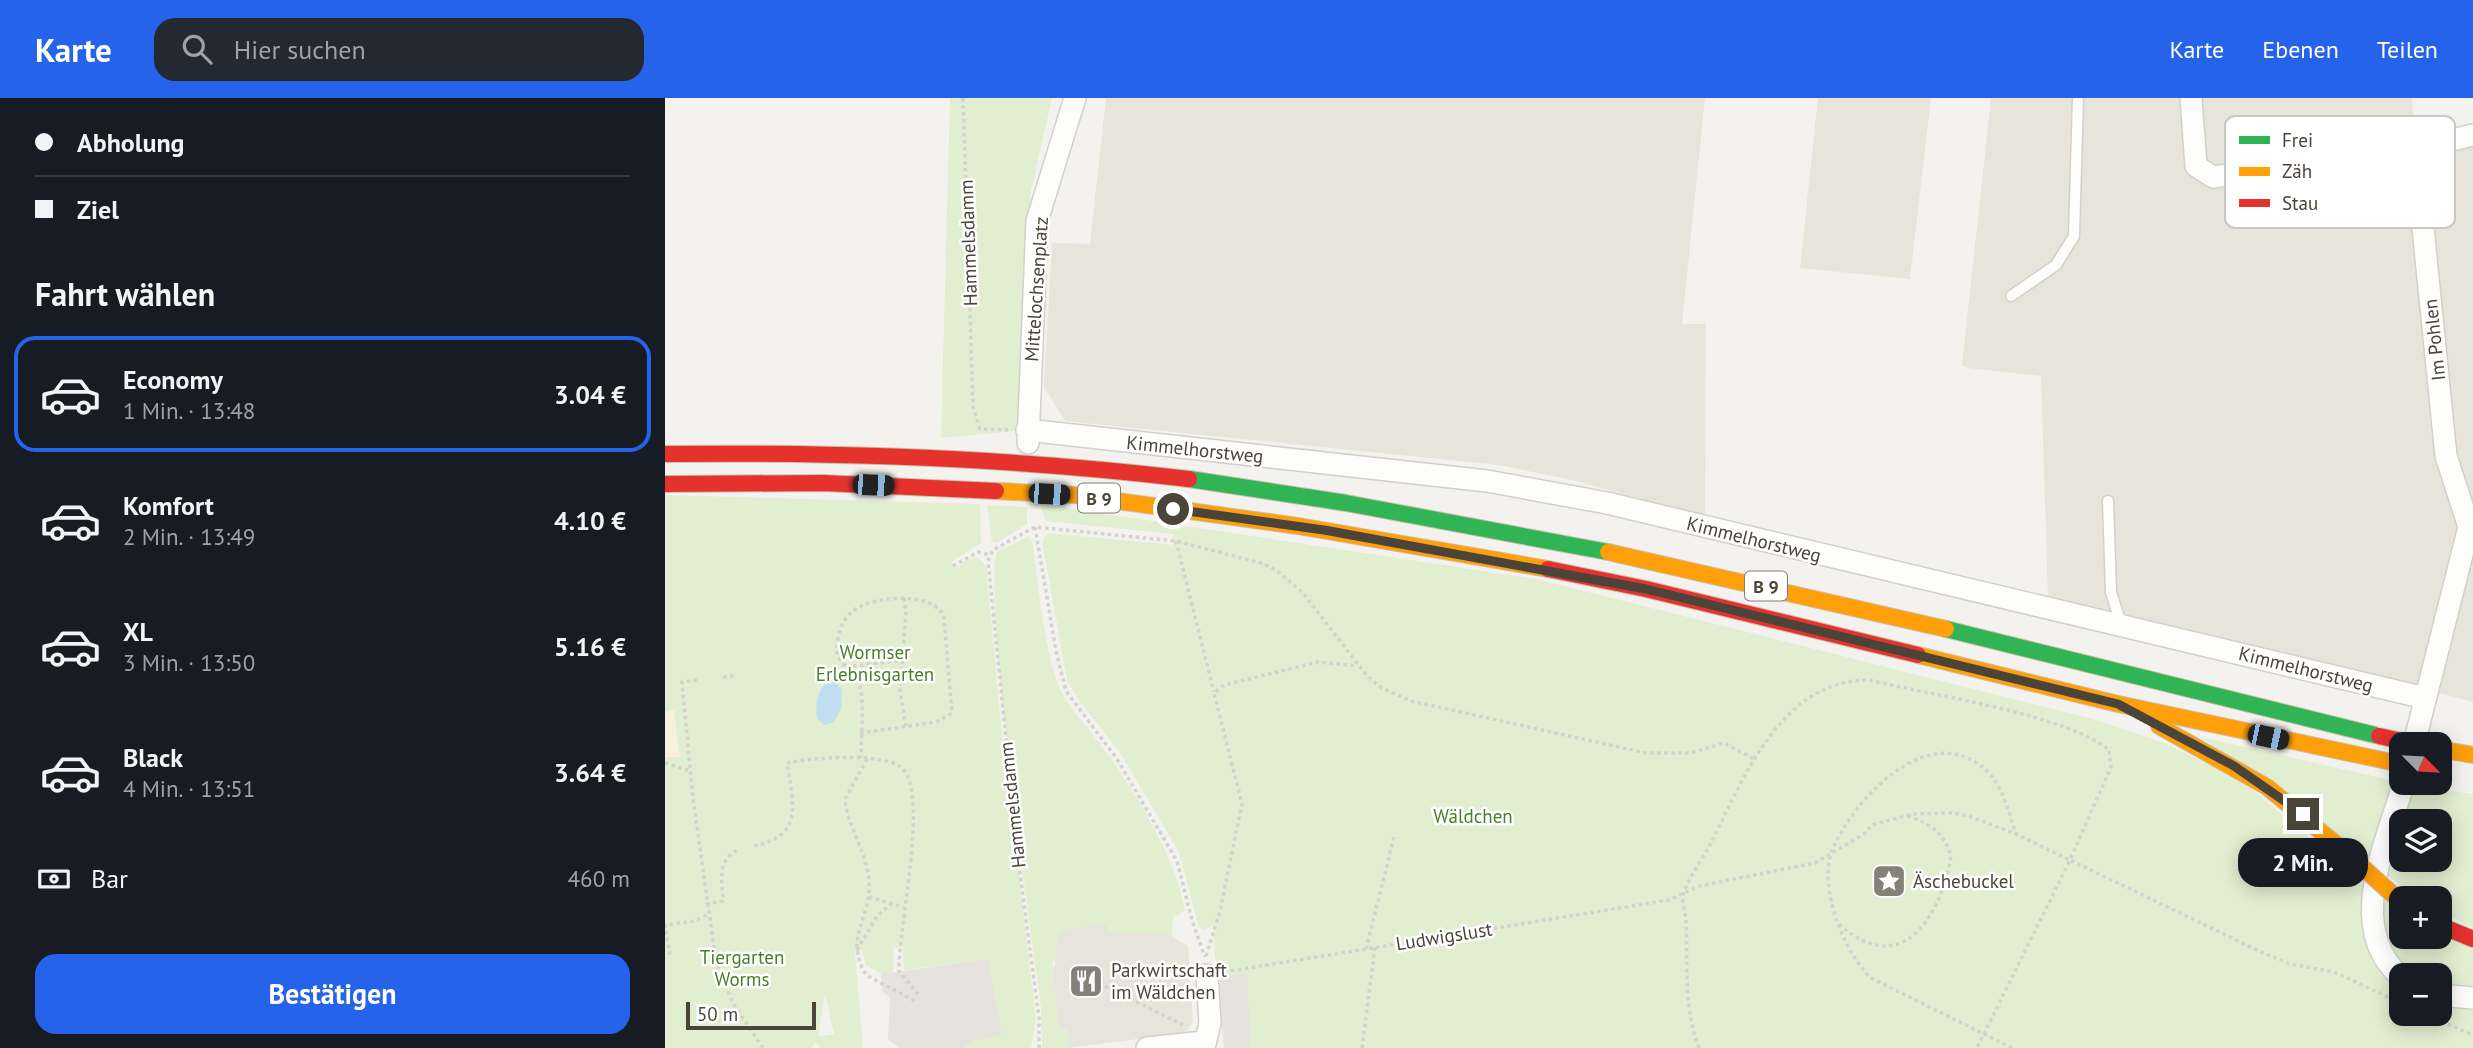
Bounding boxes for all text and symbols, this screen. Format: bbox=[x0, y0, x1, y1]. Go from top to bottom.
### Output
search box bbox=[154, 18, 644, 81]
text: Karte bbox=[35, 28, 112, 71]
icon: search bbox=[178, 30, 216, 68]
text: Hier suchen bbox=[234, 33, 366, 66]
text: Karte bbox=[2170, 34, 2224, 65]
text: Ebenen bbox=[2262, 34, 2339, 65]
text: Teilen bbox=[2377, 34, 2438, 65]
legend bbox=[2225, 116, 2455, 228]
text: Abholung bbox=[77, 126, 185, 159]
text: Frei bbox=[2282, 128, 2313, 152]
text: Zäh bbox=[2282, 159, 2312, 183]
street label: Hammelsdamm bbox=[954, 179, 982, 307]
text: Stau bbox=[2282, 191, 2318, 215]
text: Ziel bbox=[77, 193, 119, 226]
street label: Mittelochsenplatz bbox=[1019, 216, 1053, 362]
text: Fahrt wählen bbox=[35, 273, 215, 315]
street label: Im Pohlen bbox=[2418, 298, 2450, 382]
icon: car bbox=[39, 363, 102, 426]
text: Economy bbox=[123, 363, 223, 396]
text: 3.04 € bbox=[554, 378, 626, 411]
text: 1 Min. · 13:48 bbox=[123, 396, 255, 425]
street label: Kimmelhorstweg bbox=[1125, 430, 1265, 468]
car bbox=[852, 474, 895, 496]
car bbox=[1028, 482, 1071, 506]
road number: B 9 bbox=[1078, 484, 1120, 512]
icon: car bbox=[39, 489, 102, 552]
text: Komfort bbox=[123, 489, 214, 522]
route start bbox=[1157, 493, 1189, 525]
text: 4.10 € bbox=[554, 504, 626, 537]
street label: Kimmelhorstweg bbox=[1684, 511, 1824, 567]
text: 2 Min. · 13:49 bbox=[123, 522, 255, 551]
road number: B 9 bbox=[1745, 572, 1787, 600]
icon: car bbox=[39, 615, 102, 678]
text: XL bbox=[123, 615, 153, 648]
text: 5.16 € bbox=[554, 630, 626, 663]
park label: Wormser Erlebnisgarten bbox=[816, 640, 934, 686]
street label: Kimmelhorstweg bbox=[2236, 641, 2376, 697]
text: 3 Min. · 13:50 bbox=[123, 648, 255, 677]
car bbox=[2246, 722, 2291, 752]
north arrow bbox=[2389, 732, 2452, 794]
map controls bbox=[2389, 732, 2452, 1026]
icon: car bbox=[39, 741, 102, 804]
text: Black bbox=[123, 741, 183, 774]
street label: Hammelsdamm bbox=[993, 741, 1031, 869]
text: 3.64 € bbox=[554, 756, 626, 789]
text: 4 Min. · 13:51 bbox=[123, 774, 255, 803]
route end bbox=[2287, 798, 2319, 830]
park label: Wäldchen bbox=[1433, 804, 1513, 828]
button: layers bbox=[2389, 809, 2452, 872]
callout: 2 Min. bbox=[2238, 838, 2368, 888]
text: 2 Min. bbox=[2272, 848, 2334, 877]
icon: cash bbox=[35, 860, 73, 898]
text: Bar bbox=[91, 862, 128, 895]
place icon: Äschebuckel bbox=[1870, 862, 1908, 900]
text: 460 m bbox=[568, 864, 630, 893]
place label: Äschebuckel bbox=[1913, 869, 2014, 893]
button: + bbox=[2389, 886, 2452, 949]
street label: Ludwigslust bbox=[1394, 916, 1495, 955]
park label: Tiergarten Worms bbox=[700, 945, 784, 991]
button: Bestätigen bbox=[35, 954, 630, 1034]
place label: Parkwirtschaft im Wäldchen bbox=[1111, 958, 1228, 1004]
restaurant icon: Parkwirtschaft im Wäldchen bbox=[1067, 962, 1105, 1000]
button: − bbox=[2389, 963, 2452, 1026]
scale bar bbox=[686, 999, 815, 1031]
text: 50 m bbox=[697, 1002, 738, 1026]

